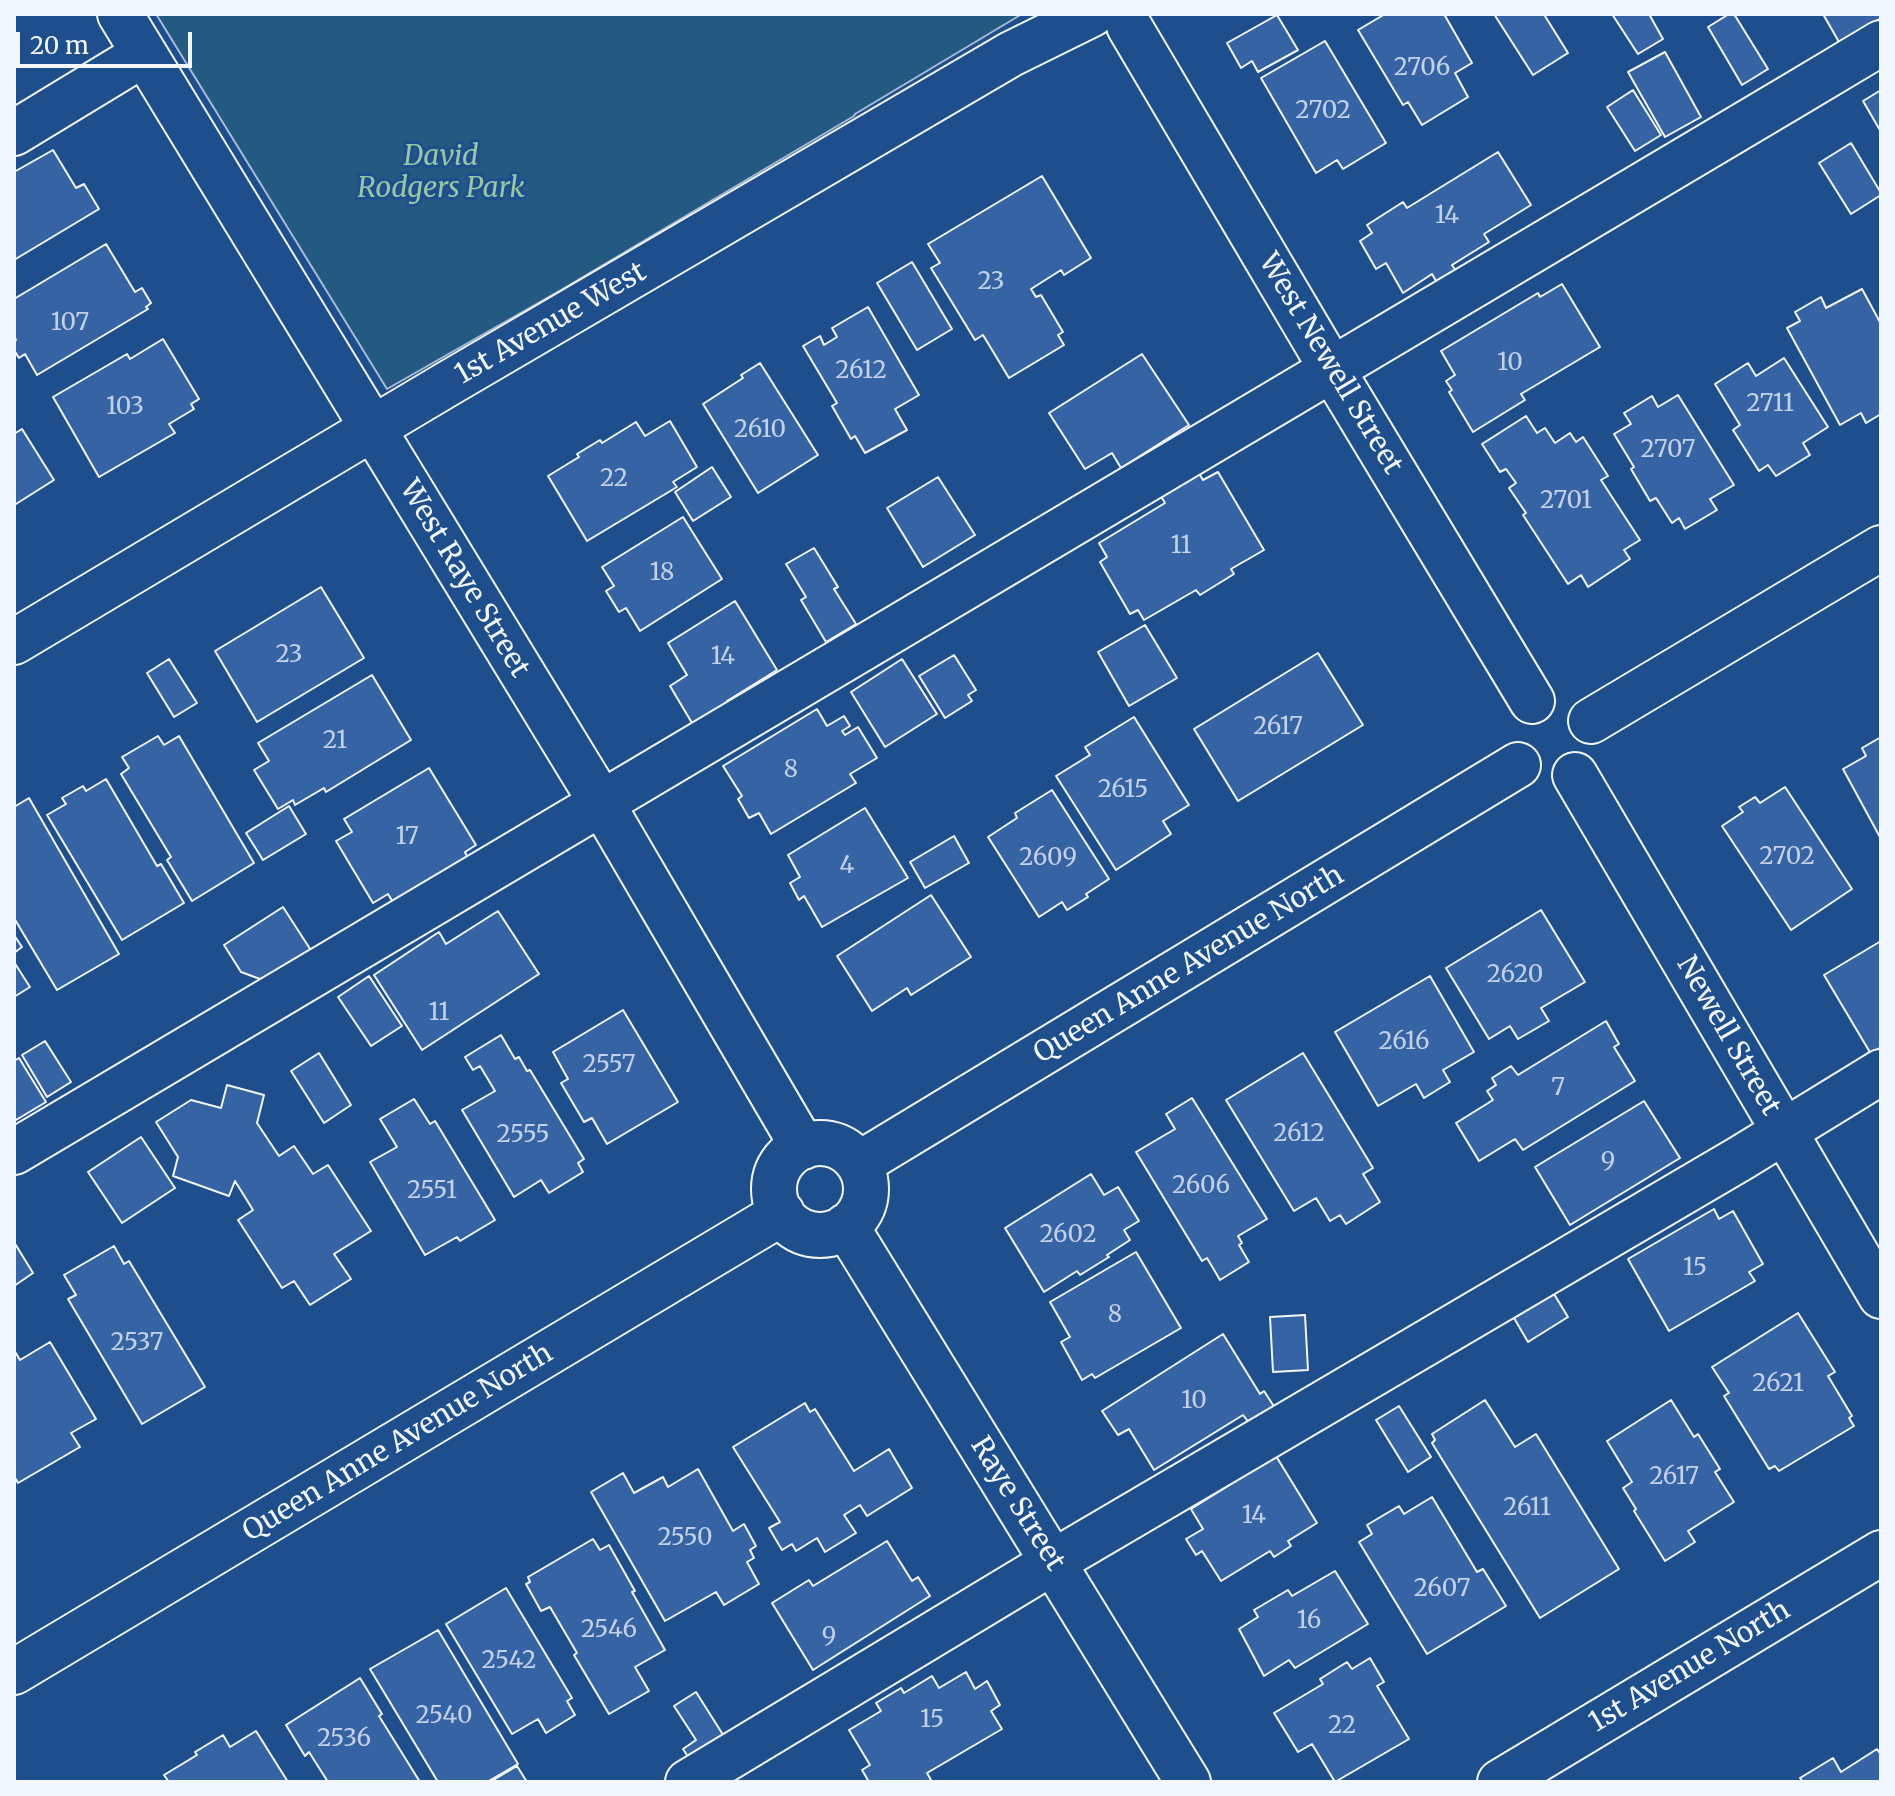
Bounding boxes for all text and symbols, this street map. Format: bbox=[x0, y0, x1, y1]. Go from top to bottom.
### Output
scale bar bbox=[20, 16, 196, 66]
text: 20 m bbox=[30, 30, 89, 61]
house number: 2706 bbox=[1394, 54, 1450, 82]
house number: 2702 bbox=[1295, 97, 1351, 125]
park label: David Rodgers Park bbox=[357, 140, 525, 206]
house number: 14 bbox=[1435, 202, 1459, 230]
street label: West Newell Street bbox=[1251, 248, 1409, 480]
street label: 1st Avenue West bbox=[450, 256, 652, 392]
house number: 23 bbox=[977, 268, 1005, 296]
house number: 107 bbox=[51, 309, 89, 337]
house number: 10 bbox=[1497, 349, 1523, 377]
house number: 2612 bbox=[835, 357, 887, 385]
house number: 2711 bbox=[1746, 390, 1794, 418]
house number: 103 bbox=[106, 393, 144, 421]
house number: 2610 bbox=[734, 416, 786, 444]
house number: 2707 bbox=[1640, 436, 1696, 464]
house number: 22 bbox=[600, 465, 628, 493]
street label: West Raye Street bbox=[392, 474, 536, 684]
house number: 2701 bbox=[1540, 487, 1592, 515]
house number: 11 bbox=[1171, 532, 1191, 560]
house number: 18 bbox=[650, 559, 674, 587]
house number: 23 bbox=[275, 641, 303, 669]
house number: 14 bbox=[711, 643, 735, 671]
house number: 2617 bbox=[1253, 713, 1303, 741]
house number: 21 bbox=[323, 727, 347, 755]
house number: 8 bbox=[784, 756, 798, 784]
house number: 2615 bbox=[1098, 776, 1148, 804]
house number: 17 bbox=[395, 823, 419, 851]
house number: 2702 bbox=[1759, 843, 1815, 871]
house number: 2609 bbox=[1019, 844, 1077, 872]
house number: 4 bbox=[840, 852, 854, 880]
street label: Queen Anne Avenue North bbox=[1028, 859, 1350, 1071]
street label: Newell Street bbox=[1669, 950, 1787, 1122]
house number: 2620 bbox=[1487, 961, 1543, 989]
house number: 11 bbox=[429, 999, 449, 1027]
house number: 2616 bbox=[1379, 1028, 1429, 1056]
house number: 2557 bbox=[583, 1051, 635, 1079]
house number: 7 bbox=[1551, 1074, 1565, 1102]
house number: 2612 bbox=[1273, 1120, 1325, 1148]
house number: 2555 bbox=[497, 1121, 549, 1149]
house number: 9 bbox=[1601, 1148, 1615, 1176]
house number: 2606 bbox=[1172, 1172, 1230, 1200]
house number: 2551 bbox=[407, 1177, 457, 1205]
house number: 2602 bbox=[1039, 1221, 1097, 1249]
house number: 15 bbox=[1683, 1254, 1707, 1282]
house number: 8 bbox=[1108, 1301, 1122, 1329]
house number: 2537 bbox=[111, 1329, 163, 1357]
street label: Queen Anne Avenue North bbox=[237, 1337, 559, 1549]
house number: 2621 bbox=[1752, 1370, 1804, 1398]
house number: 10 bbox=[1181, 1387, 1207, 1415]
street label: Raye Street bbox=[963, 1431, 1071, 1577]
house number: 2617 bbox=[1649, 1463, 1699, 1491]
house number: 2611 bbox=[1503, 1494, 1551, 1522]
house number: 14 bbox=[1242, 1502, 1266, 1530]
house number: 2550 bbox=[657, 1524, 713, 1552]
house number: 2607 bbox=[1414, 1575, 1470, 1603]
street label: 1st Avenue North bbox=[1584, 1594, 1796, 1740]
house number: 16 bbox=[1297, 1607, 1321, 1635]
house number: 2546 bbox=[581, 1616, 637, 1644]
house number: 9 bbox=[822, 1623, 836, 1651]
house number: 2542 bbox=[482, 1647, 536, 1675]
house number: 2540 bbox=[416, 1702, 472, 1730]
house number: 15 bbox=[920, 1706, 944, 1734]
house number: 22 bbox=[1328, 1712, 1356, 1740]
house number: 2536 bbox=[317, 1725, 371, 1753]

